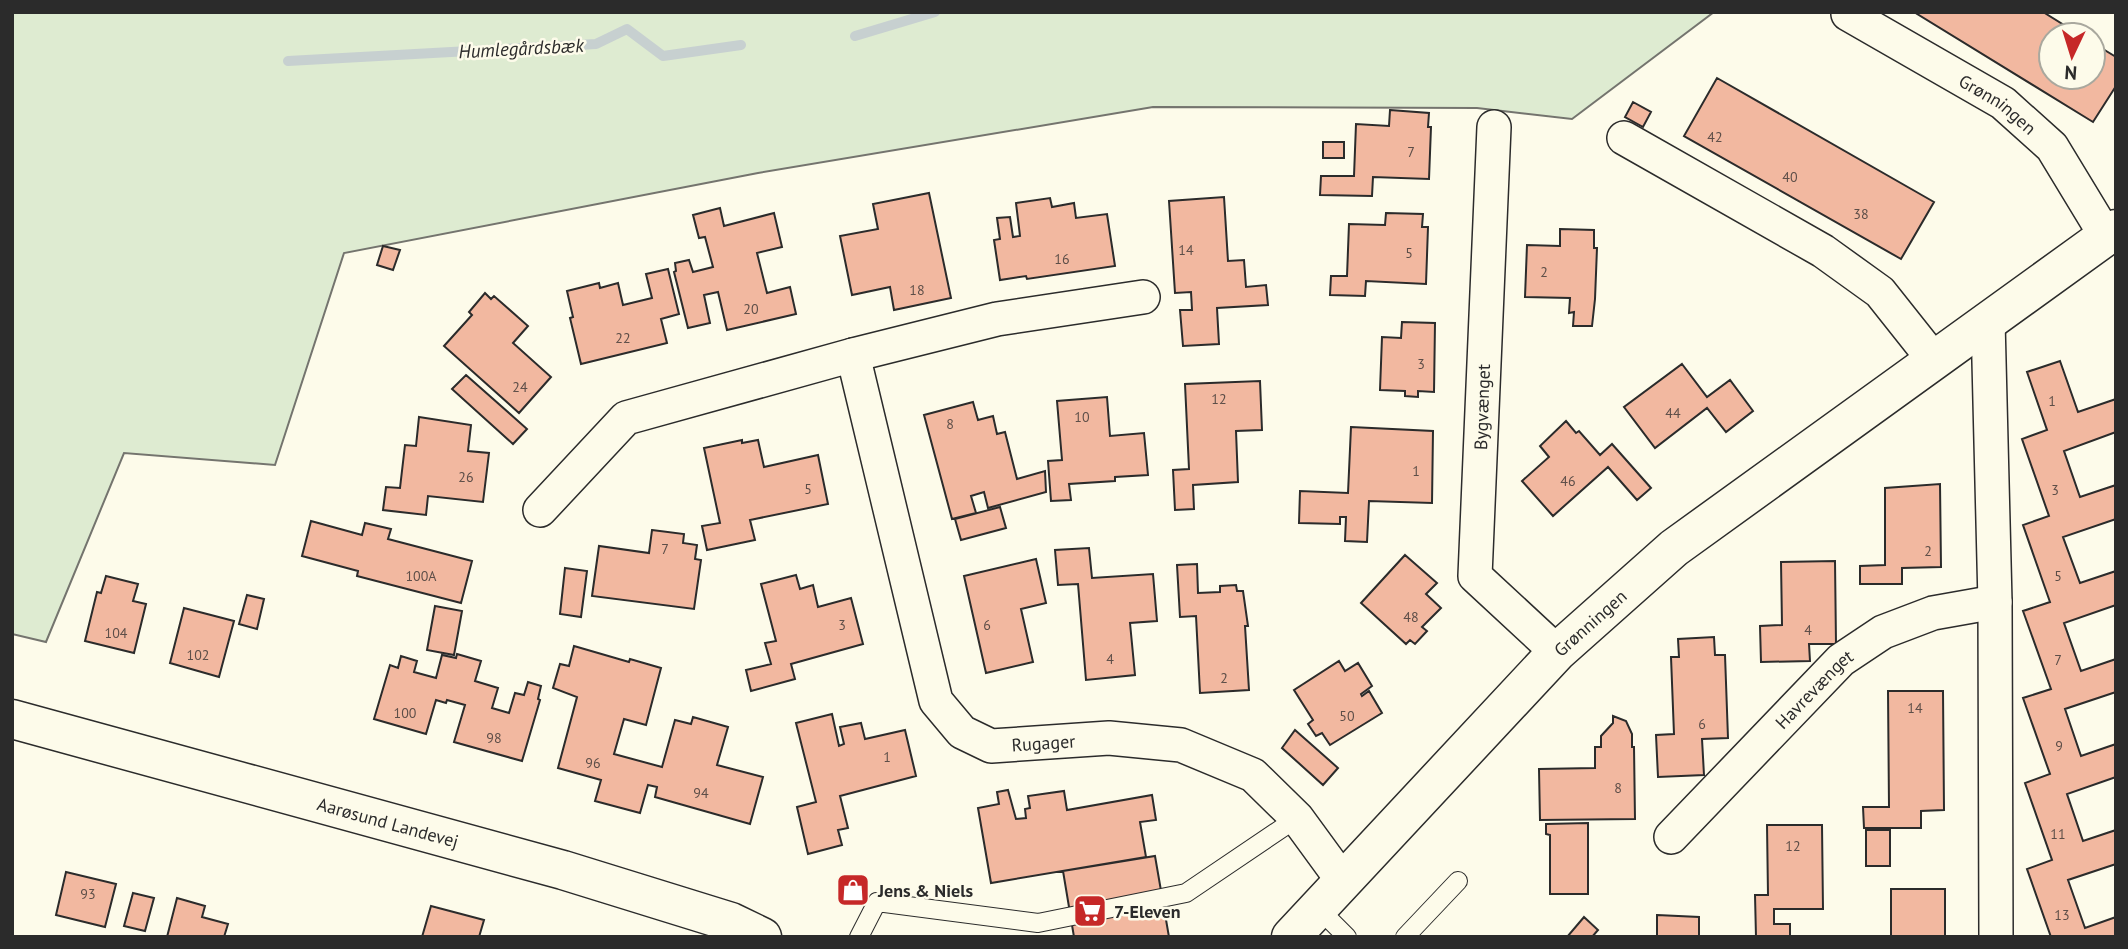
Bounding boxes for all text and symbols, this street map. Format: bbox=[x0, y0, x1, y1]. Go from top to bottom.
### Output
north arrow bbox=[2037, 21, 2107, 91]
water label: Humlegårdsbæk bbox=[458, 33, 586, 63]
text: N bbox=[2064, 61, 2078, 85]
street label: Grønningen bbox=[1955, 69, 2041, 139]
house number: 42 bbox=[1707, 128, 1723, 146]
house number: 7 bbox=[1407, 143, 1415, 161]
house number: 40 bbox=[1782, 168, 1798, 186]
house number: 38 bbox=[1853, 205, 1869, 223]
house number: 14 bbox=[1178, 241, 1194, 259]
house number: 5 bbox=[1405, 244, 1413, 262]
house number: 16 bbox=[1054, 250, 1070, 268]
house number: 2 bbox=[1540, 263, 1548, 281]
house number: 18 bbox=[909, 281, 925, 299]
house number: 20 bbox=[743, 300, 759, 318]
house number: 22 bbox=[615, 329, 631, 347]
house number: 3 bbox=[1417, 355, 1425, 373]
street label: Bygvænget bbox=[1469, 364, 1495, 450]
house number: 24 bbox=[512, 378, 528, 396]
house number: 12 bbox=[1211, 390, 1227, 408]
house number: 1 bbox=[2048, 392, 2056, 410]
house number: 44 bbox=[1665, 404, 1681, 422]
house number: 10 bbox=[1074, 408, 1090, 426]
house number: 8 bbox=[946, 415, 954, 433]
house number: 1 bbox=[1412, 462, 1420, 480]
house number: 26 bbox=[458, 468, 474, 486]
house number: 46 bbox=[1560, 472, 1576, 490]
house number: 5 bbox=[804, 480, 812, 498]
house number: 3 bbox=[2051, 481, 2059, 499]
house number: 7 bbox=[661, 540, 669, 558]
house number: 2 bbox=[1924, 542, 1932, 560]
house number: 100A bbox=[405, 567, 437, 585]
house number: 5 bbox=[2054, 567, 2062, 585]
street label: Grønningen bbox=[1549, 584, 1631, 661]
house number: 48 bbox=[1403, 608, 1419, 626]
house number: 3 bbox=[838, 616, 846, 634]
house number: 6 bbox=[983, 616, 991, 634]
house number: 4 bbox=[1804, 621, 1812, 639]
house number: 104 bbox=[105, 624, 128, 642]
street label: Havrevænget bbox=[1770, 644, 1857, 733]
house number: 102 bbox=[187, 646, 209, 664]
house number: 4 bbox=[1106, 650, 1114, 668]
house number: 7 bbox=[2054, 651, 2062, 669]
house number: 2 bbox=[1220, 669, 1228, 687]
house number: 14 bbox=[1907, 699, 1923, 717]
house number: 100 bbox=[394, 704, 417, 722]
house number: 50 bbox=[1339, 707, 1355, 725]
house number: 6 bbox=[1698, 715, 1706, 733]
house number: 98 bbox=[486, 729, 502, 747]
street label: Rugager bbox=[1011, 729, 1076, 756]
house number: 9 bbox=[2055, 737, 2063, 755]
house number: 1 bbox=[883, 748, 891, 766]
house number: 96 bbox=[585, 754, 601, 772]
house number: 8 bbox=[1614, 779, 1622, 797]
house number: 94 bbox=[693, 784, 709, 802]
street label: Aarøsund Landevej bbox=[315, 792, 461, 852]
house number: 11 bbox=[2050, 825, 2066, 843]
house number: 12 bbox=[1785, 837, 1801, 855]
shop icon: Jens & Niels bbox=[834, 871, 872, 909]
place label: Jens & Niels bbox=[877, 879, 973, 902]
house number: 93 bbox=[80, 885, 96, 903]
supermarket icon: 7-Eleven bbox=[1071, 892, 1109, 930]
place label: 7-Eleven bbox=[1114, 900, 1181, 923]
house number: 13 bbox=[2054, 906, 2070, 924]

